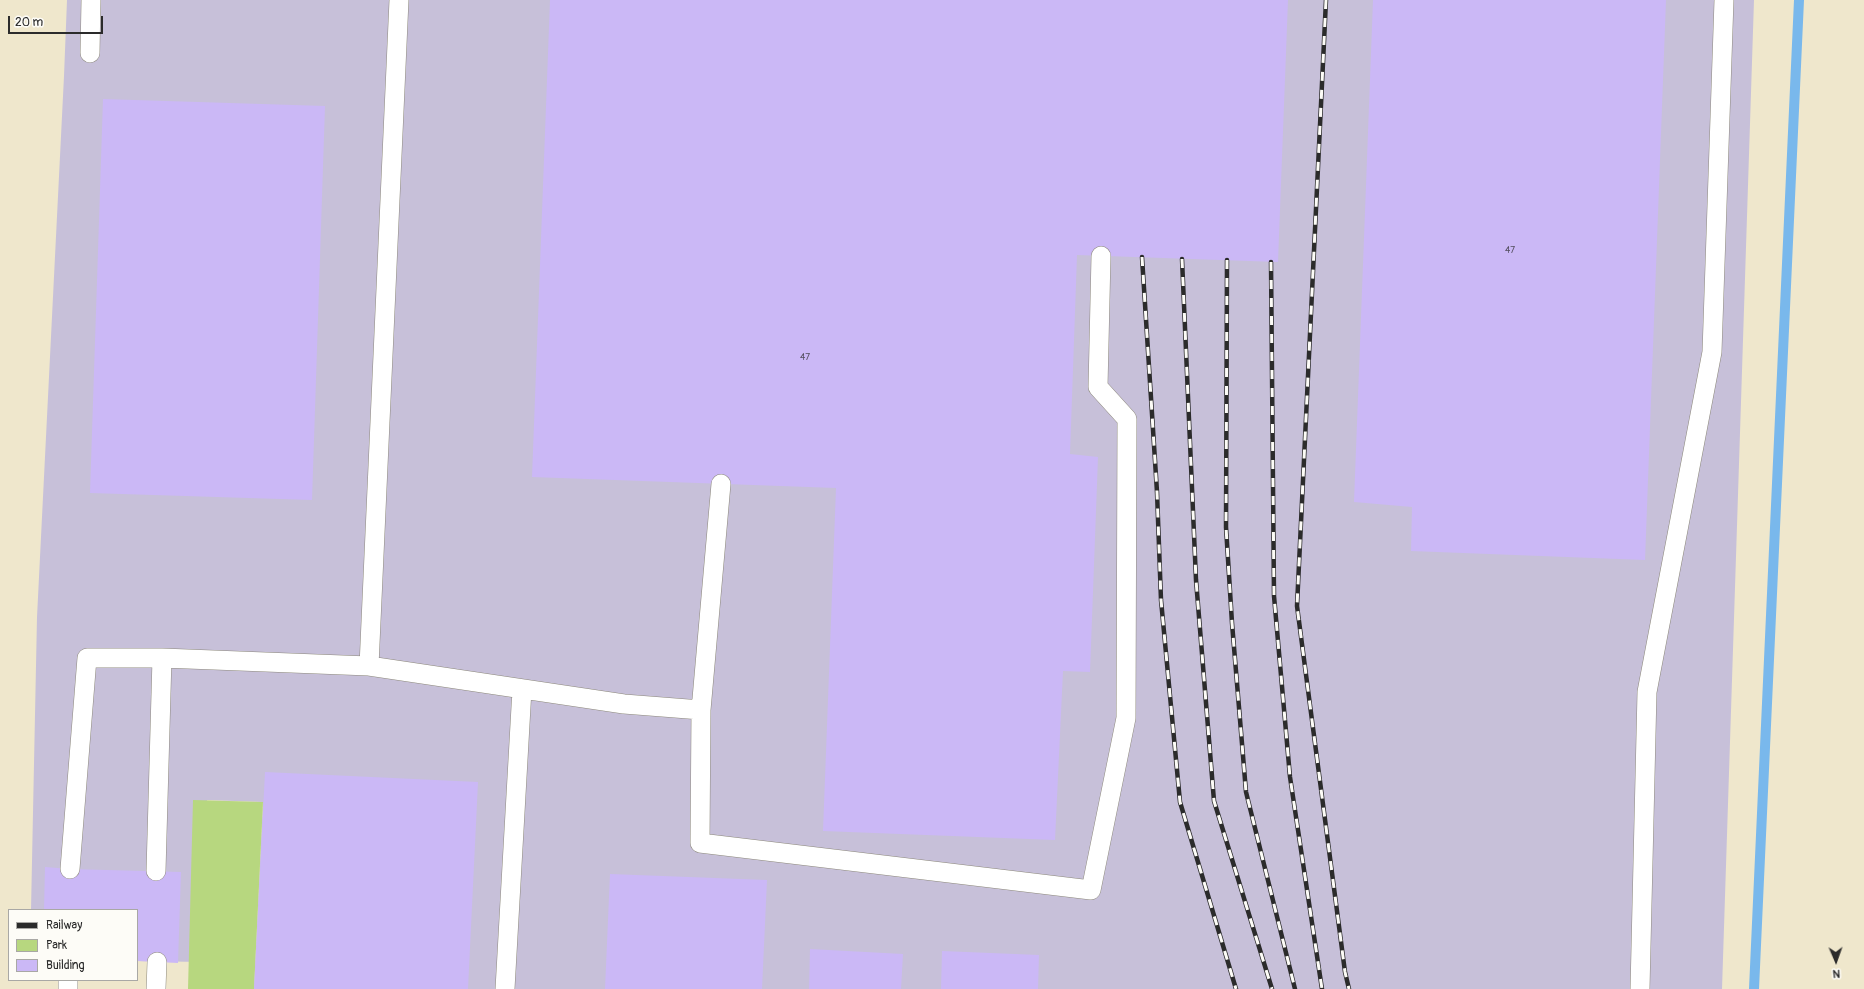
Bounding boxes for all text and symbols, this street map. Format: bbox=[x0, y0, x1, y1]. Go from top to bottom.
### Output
scale bar bbox=[10, 8, 105, 34]
text: 20 m bbox=[15, 15, 43, 30]
house number: 47 bbox=[1505, 246, 1515, 256]
house number: 47 bbox=[800, 353, 810, 363]
legend bbox=[8, 909, 138, 981]
text: Railway bbox=[46, 918, 82, 933]
text: Park bbox=[46, 938, 67, 953]
north arrow bbox=[1816, 941, 1856, 981]
text: Building bbox=[46, 958, 85, 973]
text: N bbox=[1832, 967, 1840, 980]

